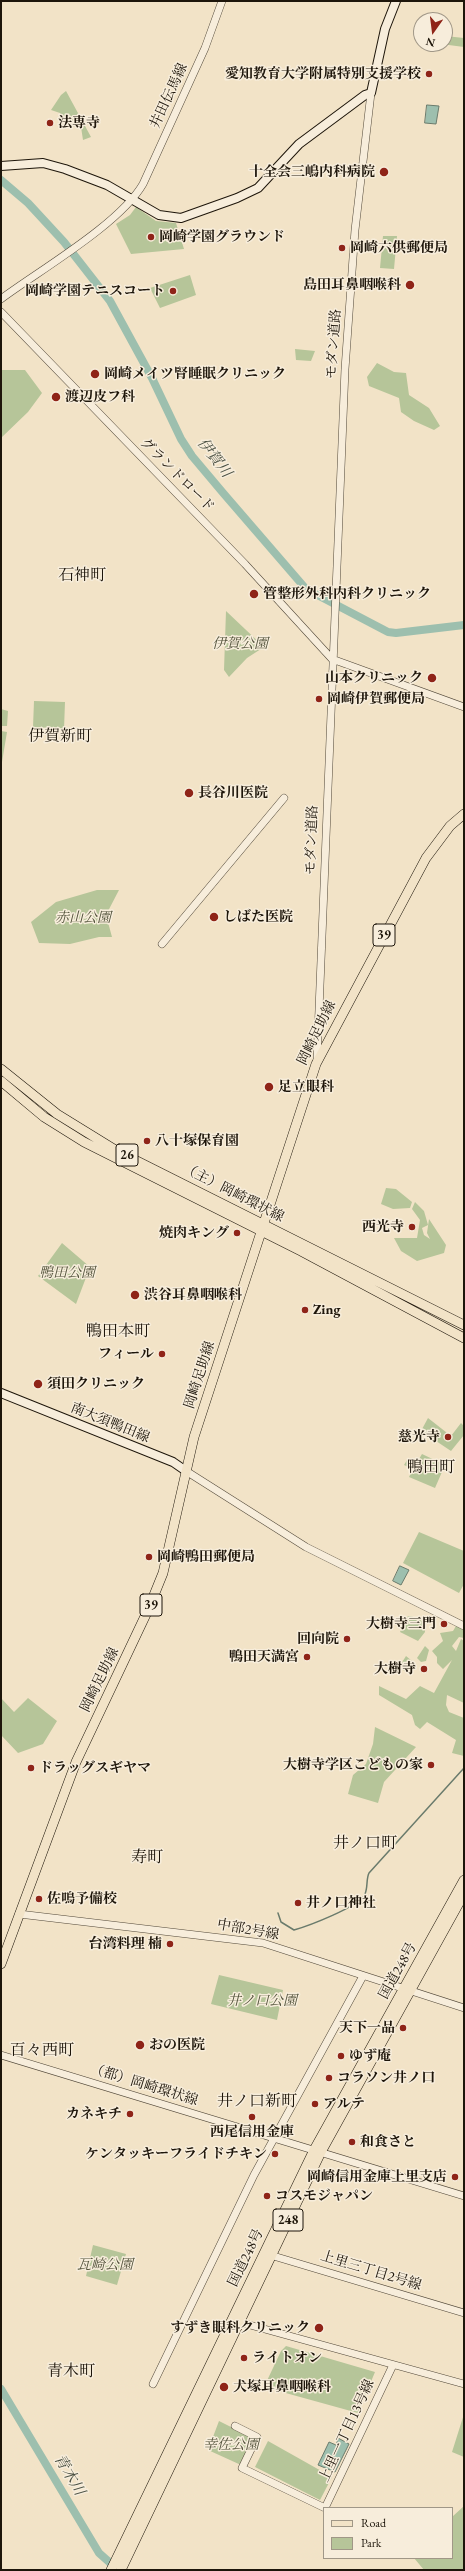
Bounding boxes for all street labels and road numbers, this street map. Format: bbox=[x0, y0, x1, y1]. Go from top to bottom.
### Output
street label: 井田伝馬線 bbox=[147, 61, 191, 131]
street label: モダン道路 bbox=[323, 308, 345, 380]
street label: グランドロード bbox=[136, 434, 218, 516]
street label: モダン道路 bbox=[302, 805, 322, 875]
road number: 39 bbox=[373, 924, 395, 946]
street label: 岡崎足助線 bbox=[294, 998, 340, 1068]
road number: 26 bbox=[116, 1144, 138, 1166]
street label: （主）岡崎環状線 bbox=[179, 1160, 287, 1226]
street label: 岡崎足助線 bbox=[181, 1339, 219, 1411]
street label: 南大須鴨田線 bbox=[68, 1399, 152, 1447]
road number: 39 bbox=[140, 1594, 162, 1616]
street label: 岡崎足助線 bbox=[77, 1645, 123, 1715]
street label: 中部2号線 bbox=[216, 1916, 280, 1944]
street label: 国道248号 bbox=[376, 1940, 420, 2002]
street label: （都）岡崎環状線 bbox=[88, 2061, 200, 2109]
road number: 248 bbox=[273, 2209, 303, 2231]
street label: 国道248号 bbox=[225, 2226, 267, 2290]
street label: 上里三丁目2号線 bbox=[318, 2248, 424, 2294]
street label: 上里一丁目13号線 bbox=[316, 2377, 378, 2485]

